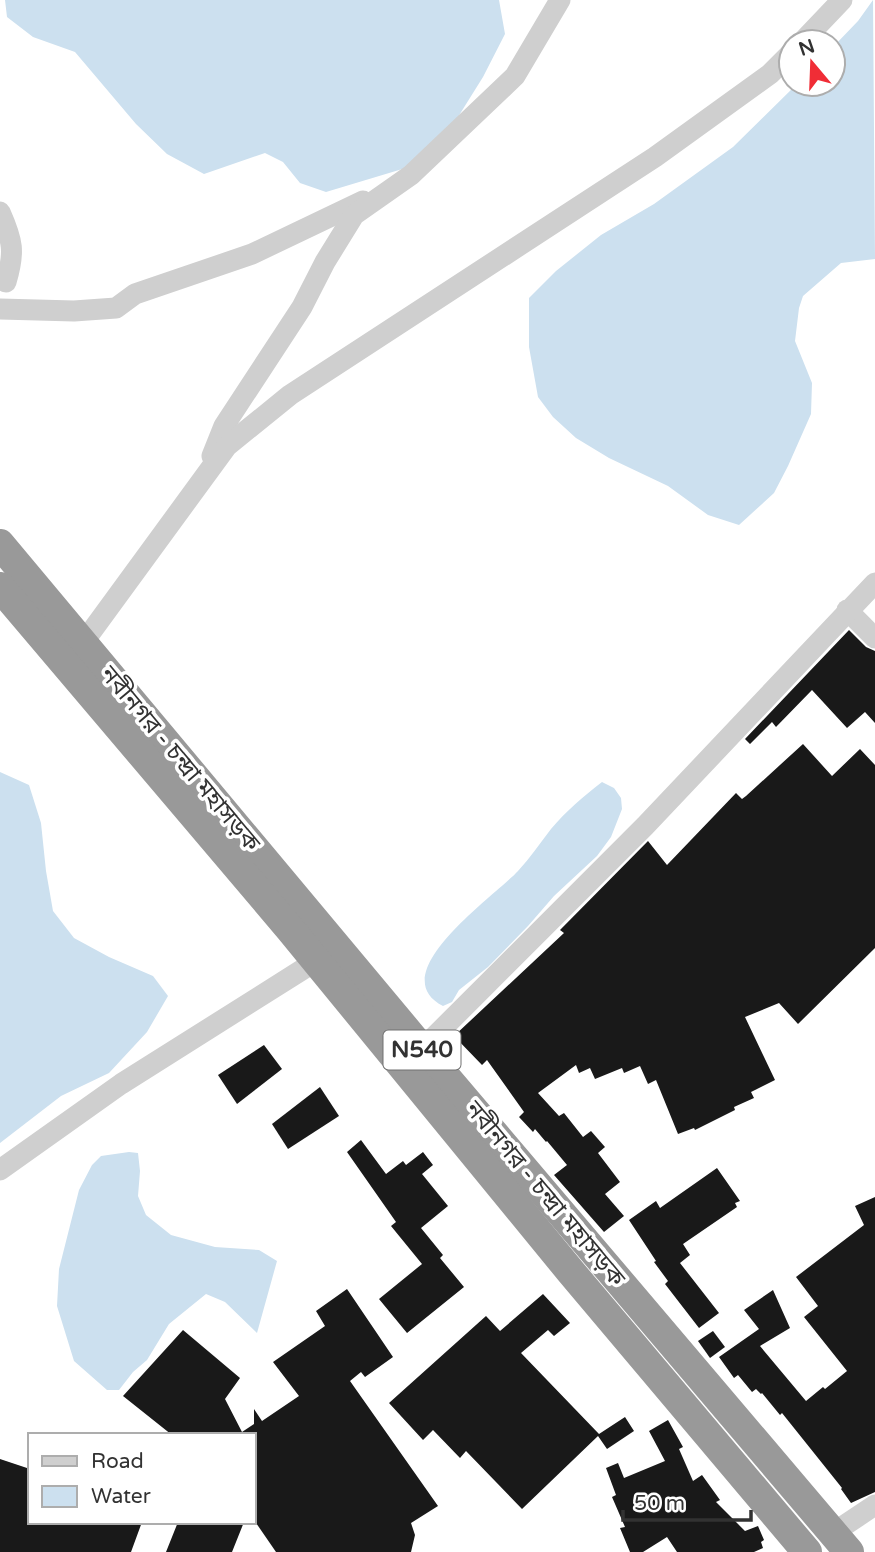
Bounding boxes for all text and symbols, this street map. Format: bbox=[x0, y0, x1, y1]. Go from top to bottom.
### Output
north arrow bbox=[777, 28, 847, 98]
text: N bbox=[796, 35, 818, 61]
street label: নবীনগর - চন্দ্রা মহাসড়ক bbox=[93, 660, 266, 858]
road number: N540 bbox=[384, 1030, 460, 1070]
street label: নবীনগর - চন্দ্রা মহাসড়ক bbox=[458, 1095, 631, 1293]
legend bbox=[28, 1433, 256, 1524]
text: Road bbox=[91, 1449, 144, 1474]
scale bar bbox=[623, 1478, 751, 1522]
text: Water bbox=[91, 1484, 151, 1509]
text: 50 m bbox=[634, 1491, 685, 1516]

